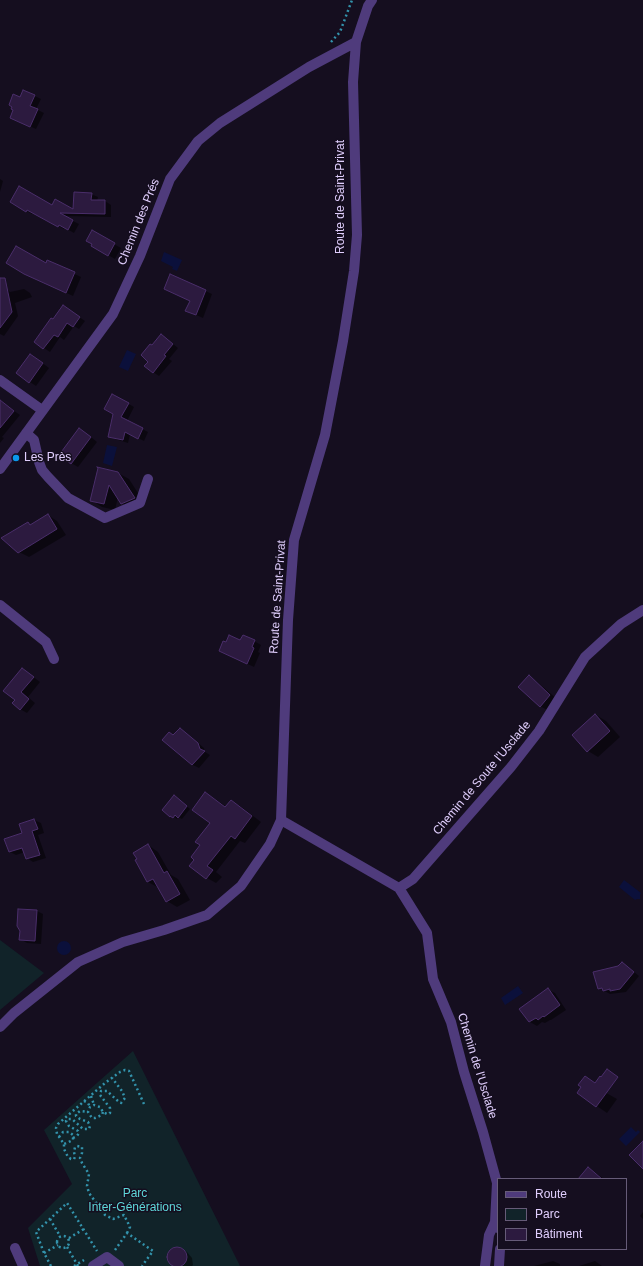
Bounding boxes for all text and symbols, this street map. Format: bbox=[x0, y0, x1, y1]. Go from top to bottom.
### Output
street label: Route de Saint-Privat bbox=[334, 140, 348, 254]
street label: Chemin des Prés bbox=[115, 177, 163, 267]
place label: Les Près bbox=[24, 451, 71, 465]
marker: Les Près bbox=[11, 453, 21, 463]
street label: Route de Saint-Privat bbox=[267, 540, 289, 654]
street label: Chemin de Soute l'Usclade bbox=[430, 718, 534, 838]
street label: Chemin de l'Usclade bbox=[454, 1011, 500, 1121]
legend bbox=[497, 1178, 627, 1250]
park label: Parc Inter-Générations bbox=[88, 1187, 182, 1215]
text: Route bbox=[535, 1187, 567, 1201]
text: Parc bbox=[535, 1207, 560, 1221]
text: Bâtiment bbox=[535, 1227, 582, 1241]

